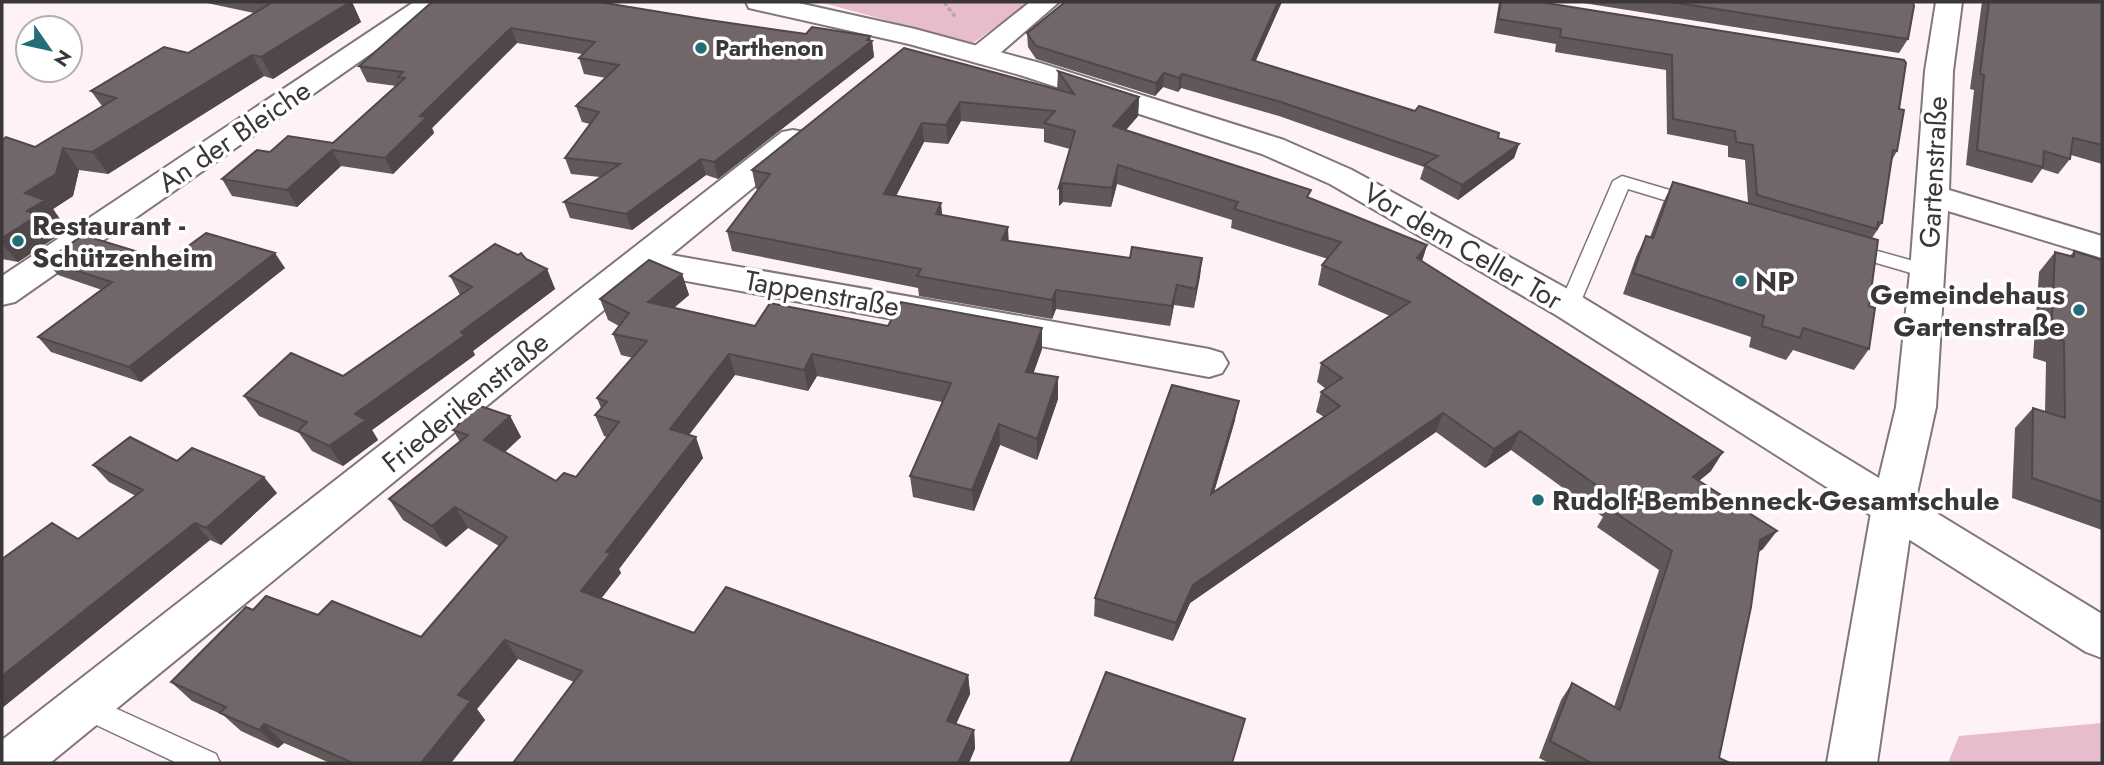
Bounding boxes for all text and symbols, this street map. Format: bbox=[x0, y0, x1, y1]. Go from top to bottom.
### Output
north arrow bbox=[14, 14, 84, 84]
place label: Parthenon bbox=[715, 31, 824, 65]
marker: Parthenon bbox=[693, 40, 709, 56]
text: N bbox=[47, 44, 78, 72]
street label: An der Bleiche bbox=[150, 70, 319, 203]
street label: Gartenstraße bbox=[1909, 95, 1958, 249]
street label: Vor dem Celler Tor bbox=[1355, 173, 1570, 320]
place label: Restaurant - Schützenheim bbox=[32, 205, 213, 278]
marker: Restaurant - Schützenheim bbox=[10, 233, 26, 249]
street label: Tappenstraße bbox=[742, 260, 902, 327]
place label: NP bbox=[1755, 261, 1795, 302]
marker: NP bbox=[1733, 273, 1749, 289]
place label: Gemeindehaus Gartenstraße bbox=[1870, 274, 2065, 347]
marker: Gemeindehaus Gartenstraße bbox=[2071, 302, 2087, 318]
street label: Friederikenstraße bbox=[373, 322, 558, 483]
place label: Rudolf-Bembenneck-Gesamtschule bbox=[1552, 480, 2000, 521]
marker: Rudolf-Bembenneck-Gesamtschule bbox=[1530, 492, 1546, 508]

